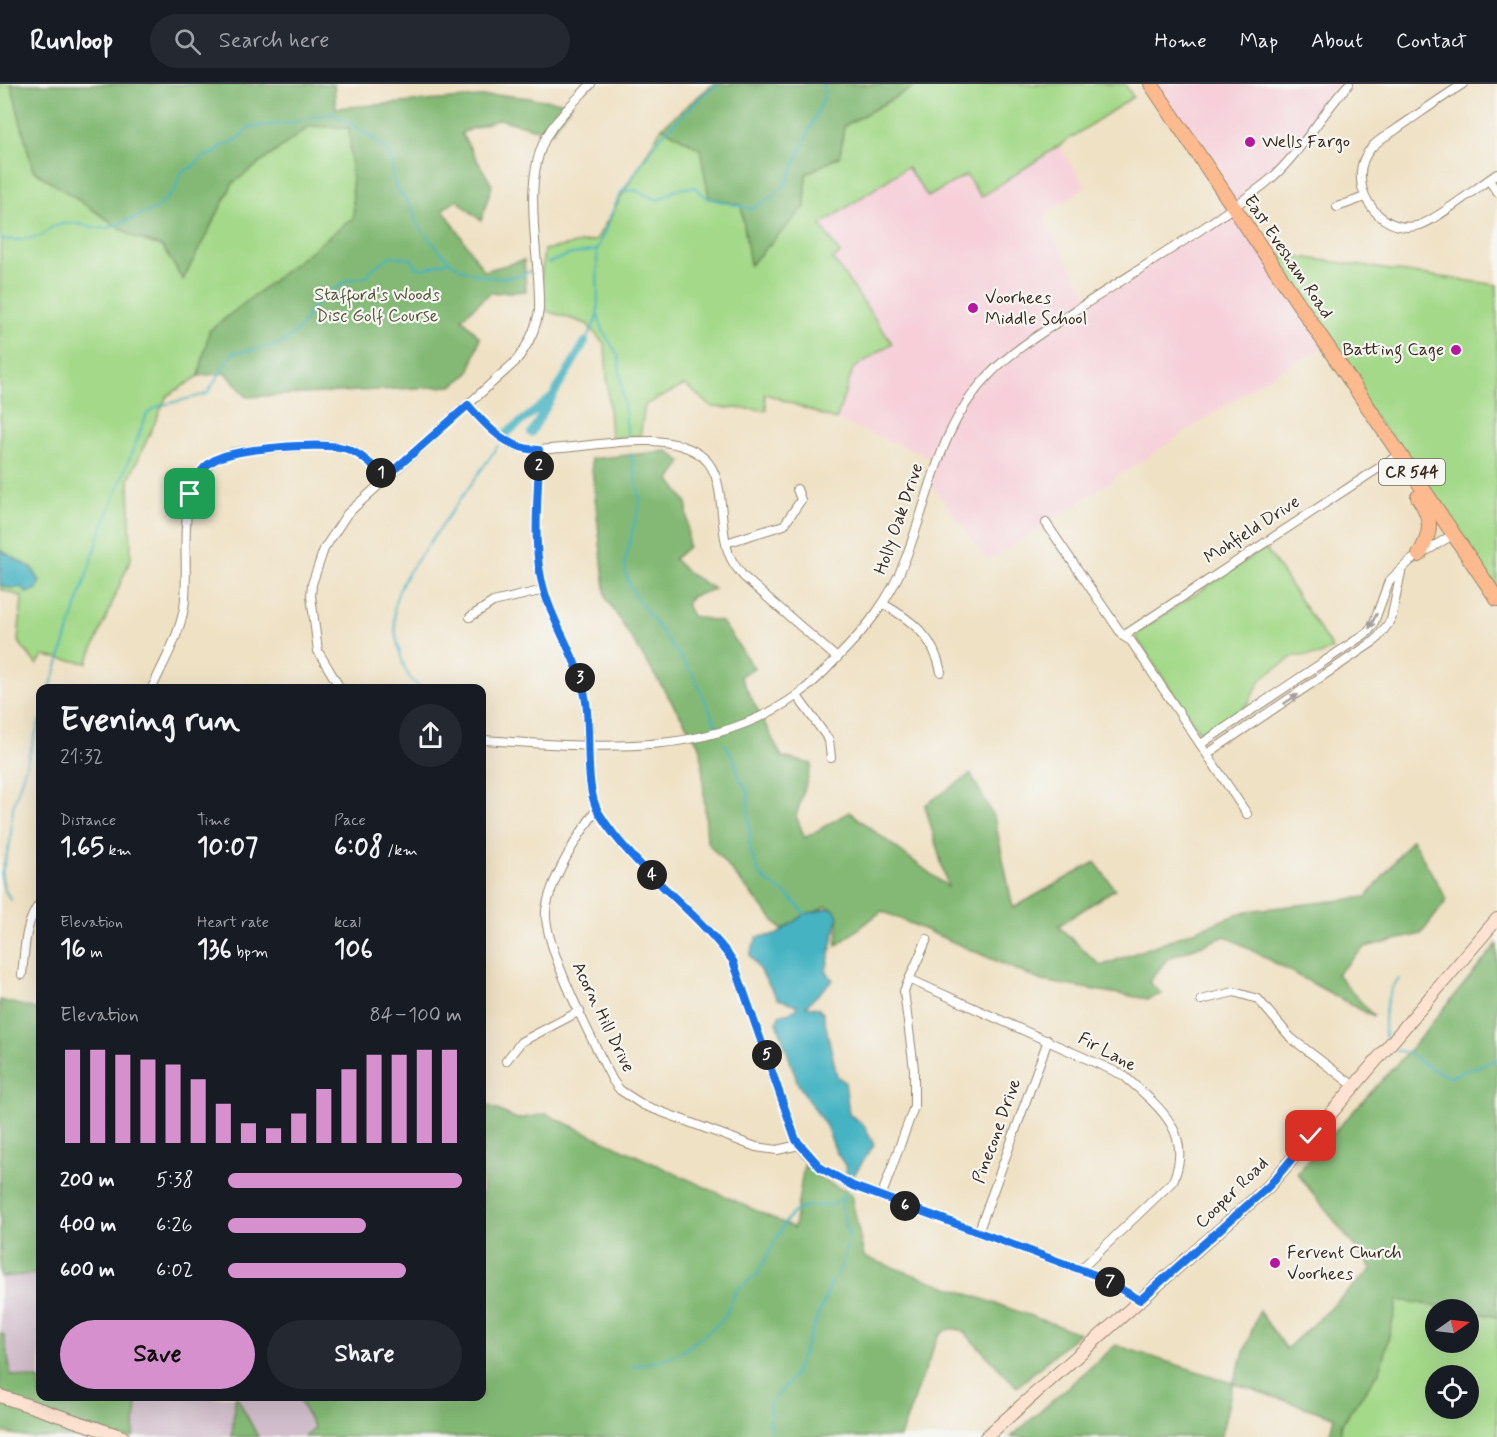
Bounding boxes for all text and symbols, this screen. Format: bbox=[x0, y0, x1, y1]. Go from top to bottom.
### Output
search box bbox=[150, 14, 570, 68]
text: Runloop bbox=[30, 23, 114, 60]
icon: search bbox=[171, 25, 204, 58]
text: Search here bbox=[219, 27, 329, 55]
text: Home bbox=[1155, 27, 1207, 55]
text: Map bbox=[1240, 27, 1278, 55]
text: About bbox=[1311, 27, 1363, 55]
text: Contact bbox=[1396, 27, 1467, 55]
place label: Wells Fargo bbox=[1262, 130, 1350, 154]
marker: Wells Fargo bbox=[1243, 135, 1257, 149]
street label: East Evesham Road bbox=[1238, 190, 1338, 324]
park label: Stafford's Woods Disc Golf Course bbox=[314, 283, 440, 328]
place label: Voorhees Middle School bbox=[985, 286, 1087, 331]
marker: Voorhees Middle School bbox=[966, 301, 980, 315]
place label: Batting Cage bbox=[1342, 338, 1444, 364]
marker: Batting Cage bbox=[1449, 343, 1463, 357]
pin: 2 bbox=[524, 451, 554, 481]
text: 2 bbox=[535, 455, 543, 476]
pin: 1 bbox=[366, 458, 396, 488]
road number: CR 544 bbox=[1379, 459, 1445, 485]
street label: Holly Oak Drive bbox=[869, 460, 929, 578]
text: 1 bbox=[377, 462, 385, 483]
pin bbox=[164, 468, 215, 519]
icon: arrive bbox=[173, 477, 206, 510]
street label: Mohfield Drive bbox=[1199, 490, 1305, 570]
one-way arrow bbox=[1369, 612, 1379, 630]
pin: 3 bbox=[565, 663, 595, 693]
text: 3 bbox=[576, 667, 584, 688]
one-way arrow bbox=[1283, 694, 1299, 705]
text: Evening run bbox=[60, 699, 240, 743]
button: share bbox=[399, 704, 462, 767]
text: 21:32 bbox=[60, 744, 103, 771]
text: Distance bbox=[60, 810, 116, 831]
text: Time bbox=[197, 810, 231, 831]
text: Pace bbox=[334, 810, 366, 831]
text: 1.65 bbox=[60, 831, 104, 865]
text: 10:07 bbox=[197, 831, 258, 865]
text: 6:08 bbox=[334, 831, 383, 865]
text: km bbox=[104, 840, 132, 861]
text: /km bbox=[383, 840, 418, 861]
pin: 4 bbox=[637, 860, 667, 890]
text: 4 bbox=[647, 864, 657, 885]
text: Elevation bbox=[60, 912, 123, 933]
text: Heart rate bbox=[197, 912, 269, 933]
text: kcal bbox=[334, 912, 361, 933]
text: 16 bbox=[60, 933, 86, 967]
text: 136 bbox=[197, 933, 232, 967]
text: 106 bbox=[334, 933, 373, 967]
text: m bbox=[86, 942, 103, 963]
text: bpm bbox=[232, 942, 268, 963]
street label: Acorn Hill Drive bbox=[566, 958, 640, 1076]
text: Elevation bbox=[60, 1002, 139, 1029]
text: 84–100 m bbox=[369, 1002, 462, 1029]
street label: Fir Lane bbox=[1074, 1027, 1140, 1077]
pin: 5 bbox=[752, 1040, 782, 1070]
text: 5 bbox=[762, 1044, 772, 1065]
street label: Pinecone Drive bbox=[967, 1075, 1027, 1187]
pin bbox=[1285, 1110, 1336, 1161]
icon: check bbox=[1294, 1119, 1327, 1152]
street label: Cooper Road bbox=[1190, 1152, 1274, 1234]
text: 200 m bbox=[60, 1167, 115, 1194]
text: 5:38 bbox=[156, 1167, 193, 1194]
pin: 6 bbox=[890, 1191, 920, 1221]
text: 6 bbox=[901, 1195, 909, 1216]
text: 400 m bbox=[60, 1212, 116, 1239]
text: 6:26 bbox=[156, 1212, 192, 1239]
place label: Fervent Church Voorhees bbox=[1287, 1241, 1402, 1286]
marker: Fervent Church Voorhees bbox=[1268, 1256, 1282, 1270]
text: 600 m bbox=[60, 1257, 115, 1284]
text: 6:02 bbox=[156, 1257, 193, 1284]
pin: 7 bbox=[1095, 1267, 1125, 1297]
text: 7 bbox=[1105, 1271, 1115, 1292]
north arrow bbox=[1425, 1299, 1479, 1353]
map controls bbox=[1425, 1299, 1479, 1419]
button: Save bbox=[60, 1320, 255, 1389]
button: Share bbox=[267, 1320, 462, 1389]
button: locate bbox=[1425, 1365, 1479, 1419]

